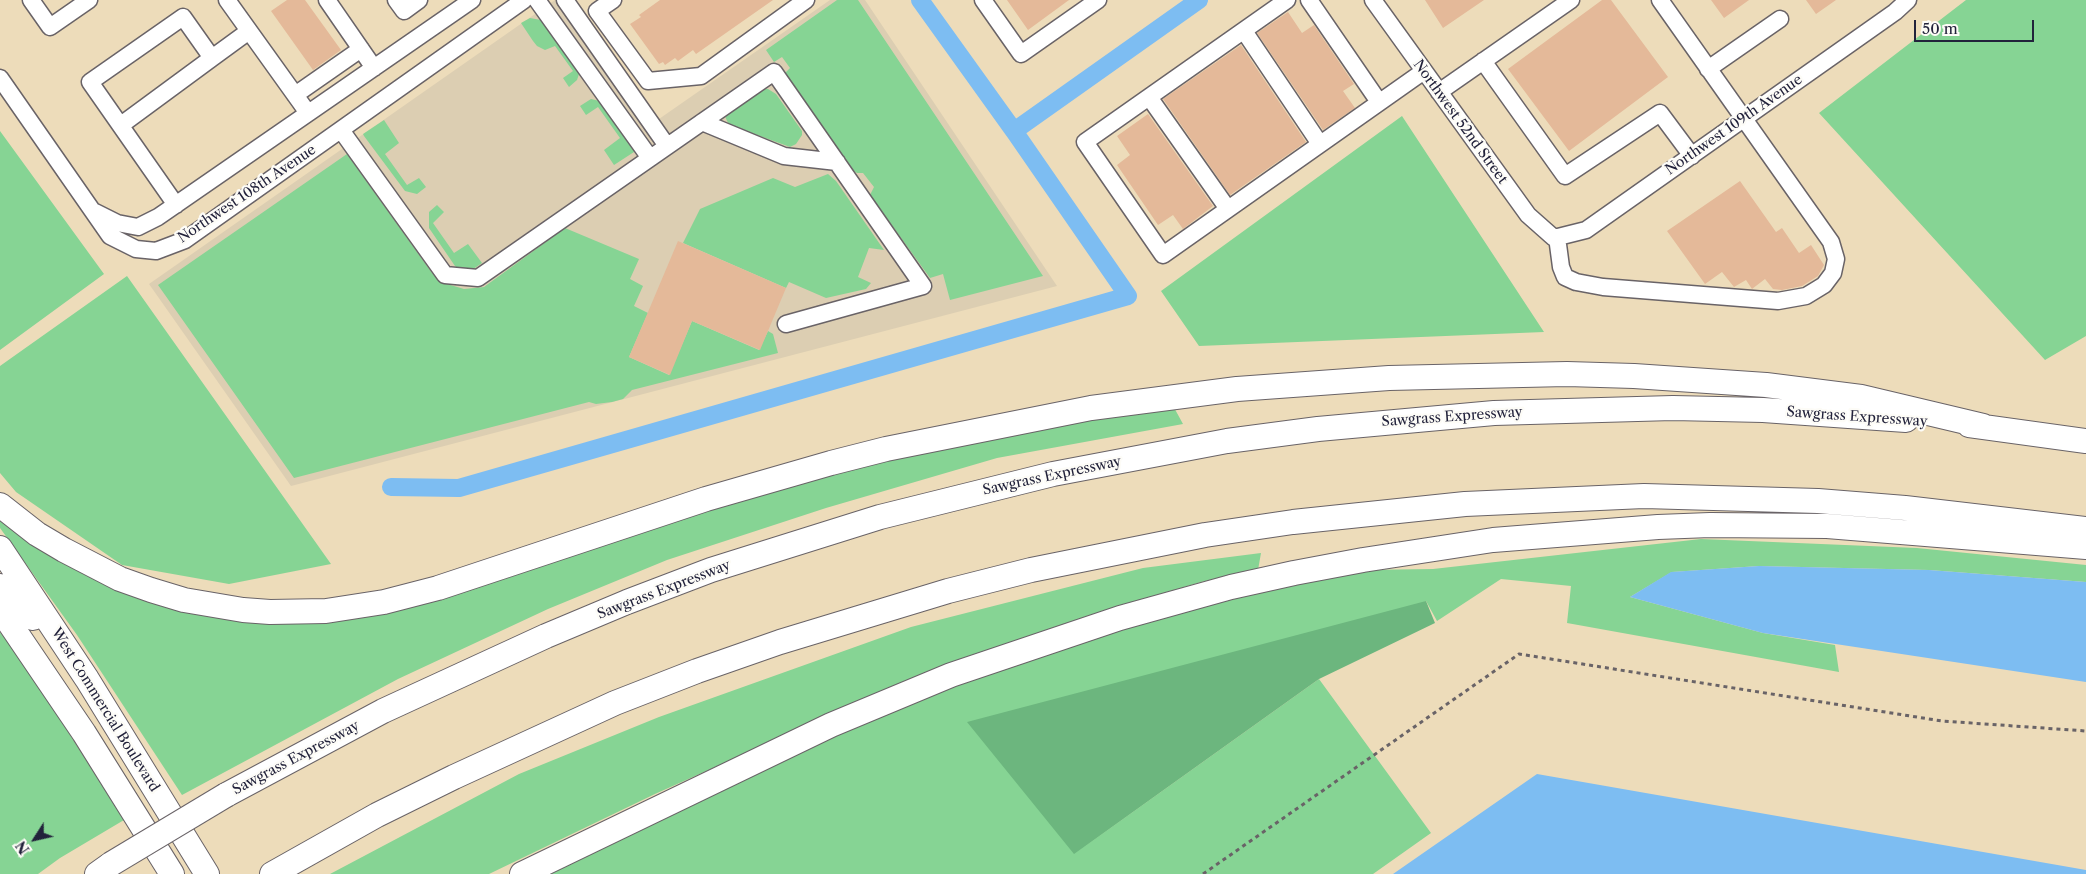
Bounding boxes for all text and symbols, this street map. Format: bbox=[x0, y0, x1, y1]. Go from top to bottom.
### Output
scale bar bbox=[1916, 10, 2036, 42]
text: 50 m bbox=[1922, 19, 1958, 38]
street label: Northwest 52nd Street bbox=[1409, 57, 1511, 187]
street label: Northwest 109th Avenue bbox=[1662, 71, 1806, 179]
street label: Northwest 108th Avenue bbox=[175, 141, 319, 247]
street label: Sawgrass Expressway bbox=[1381, 404, 1523, 430]
street label: Sawgrass Expressway bbox=[1786, 404, 1928, 430]
street label: Sawgrass Expressway bbox=[981, 453, 1123, 499]
street label: Sawgrass Expressway bbox=[595, 557, 733, 623]
street label: West Commercial Boulevard bbox=[48, 625, 162, 795]
street label: Sawgrass Expressway bbox=[230, 717, 362, 799]
north arrow bbox=[10, 814, 60, 864]
text: N bbox=[12, 837, 34, 858]

